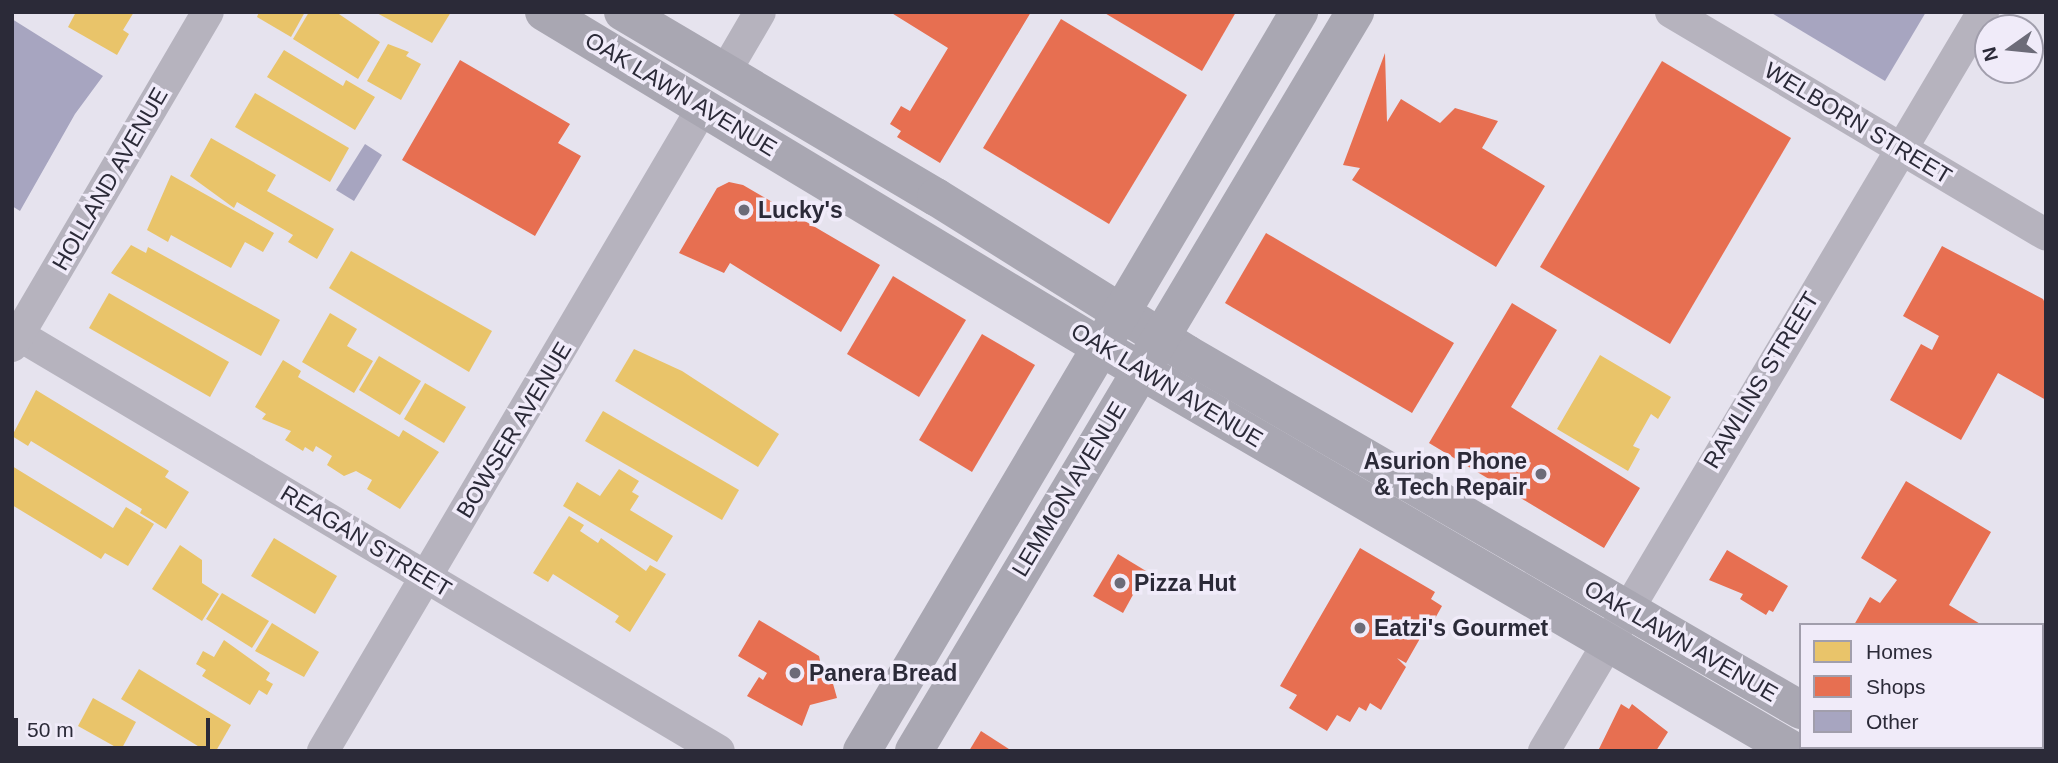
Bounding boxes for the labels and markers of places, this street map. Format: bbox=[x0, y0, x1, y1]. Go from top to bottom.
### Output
place label: Lucky's bbox=[758, 196, 843, 224]
marker: Lucky's bbox=[736, 202, 752, 218]
place label: Asurion Phone & Tech Repair bbox=[1363, 447, 1527, 501]
marker: Asurion Phone & Tech Repair bbox=[1533, 466, 1549, 482]
place label: Pizza Hut bbox=[1134, 569, 1236, 597]
marker: Pizza Hut bbox=[1112, 575, 1128, 591]
place label: Eatzi's Gourmet bbox=[1374, 614, 1548, 642]
marker: Eatzi's Gourmet bbox=[1352, 620, 1368, 636]
place label: Panera Bread bbox=[809, 659, 957, 687]
marker: Panera Bread bbox=[787, 665, 803, 681]

